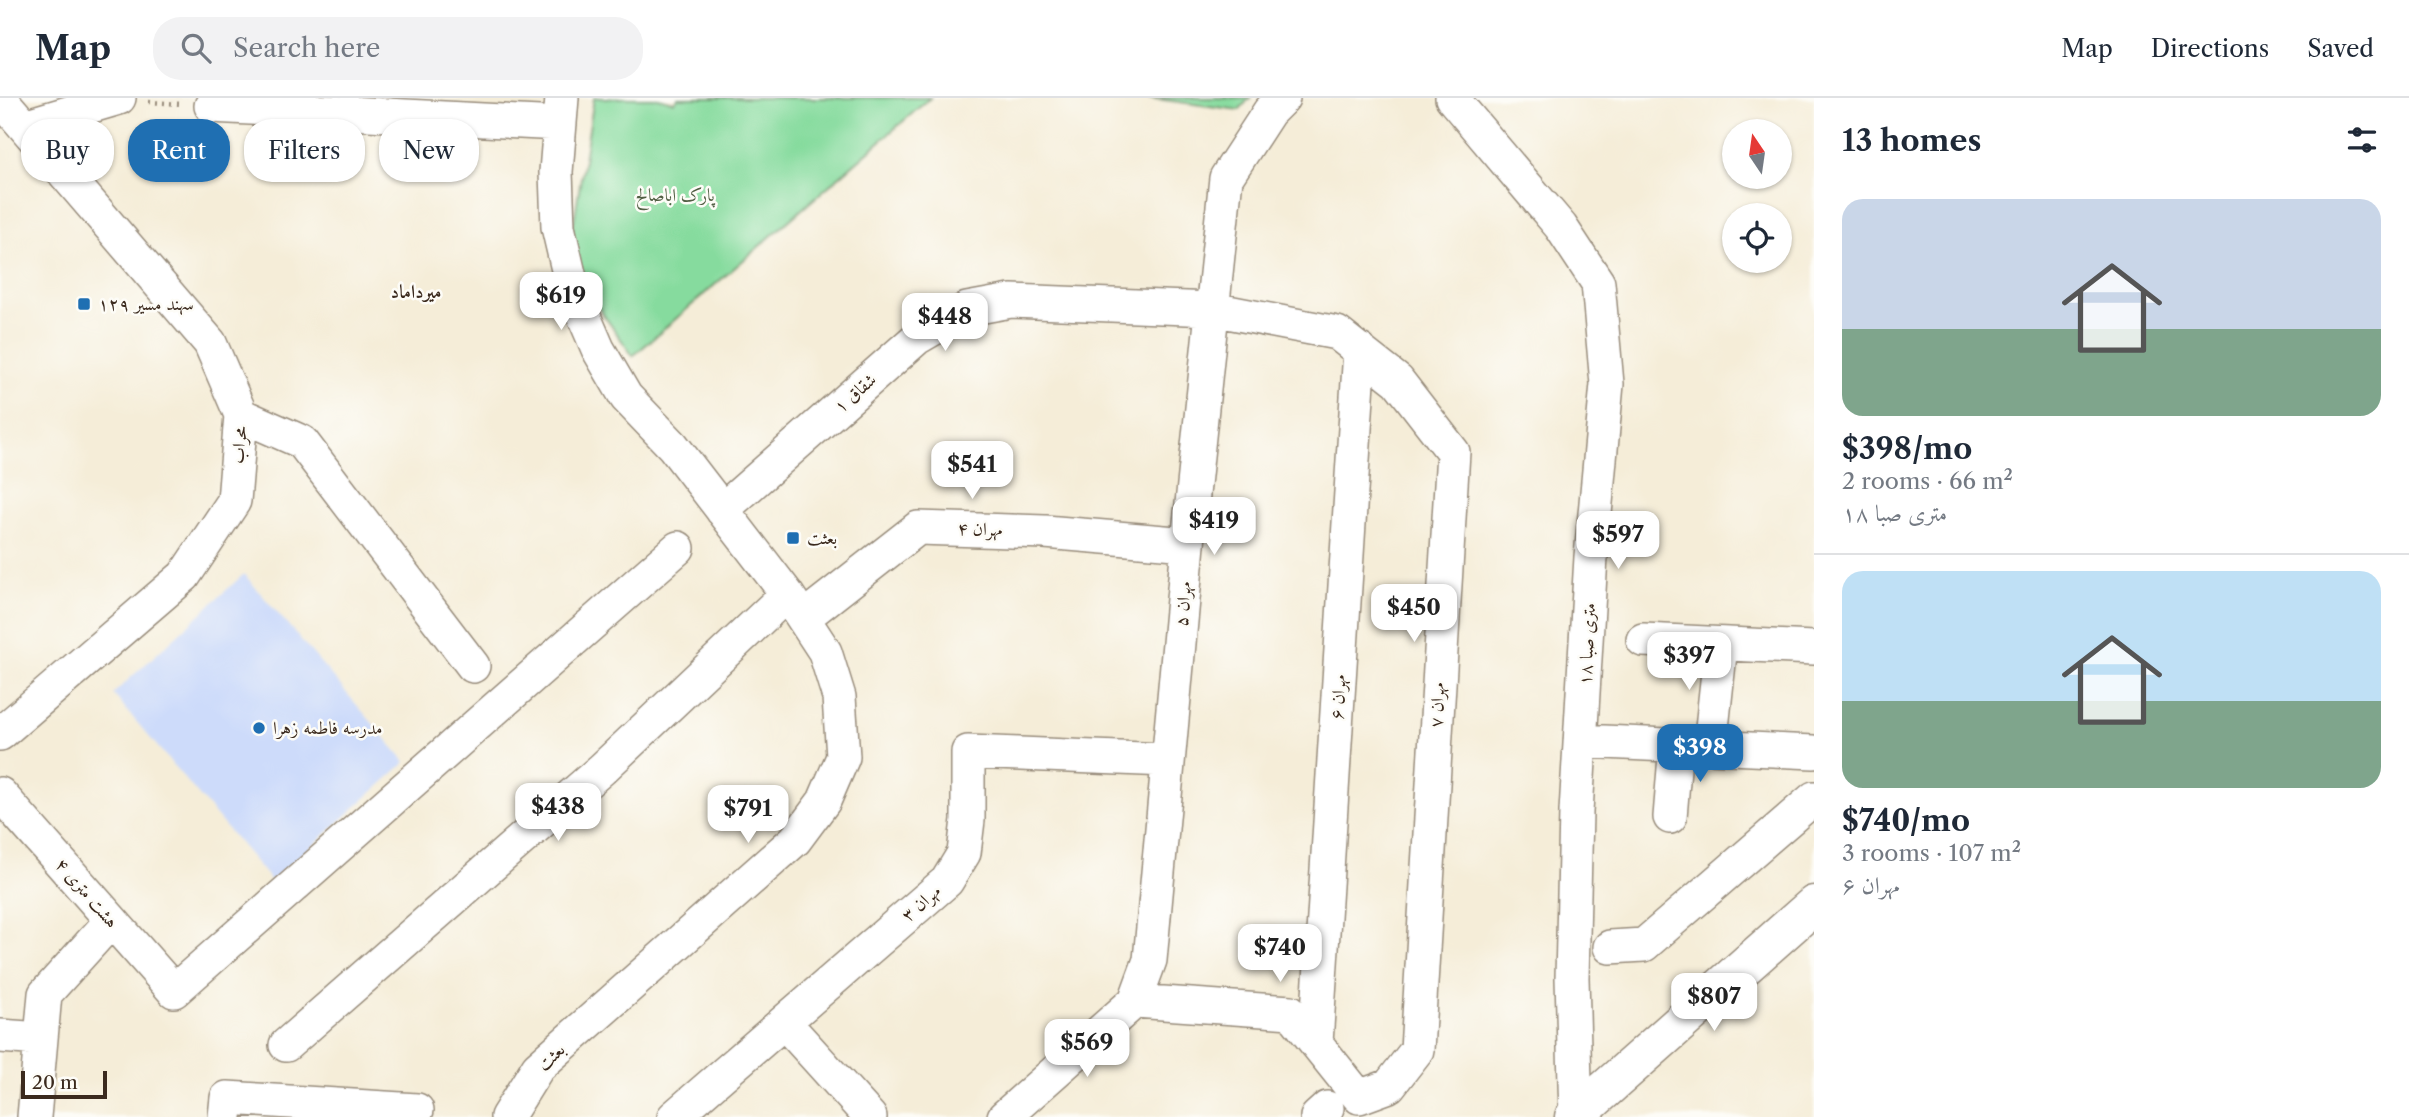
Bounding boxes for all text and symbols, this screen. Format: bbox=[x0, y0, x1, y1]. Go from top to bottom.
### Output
search box bbox=[153, 17, 643, 80]
text: Map bbox=[35, 28, 111, 69]
icon: search bbox=[177, 29, 215, 67]
text: Search here bbox=[233, 32, 380, 64]
text: Map bbox=[2061, 34, 2113, 63]
text: Directions bbox=[2151, 34, 2269, 63]
text: Saved bbox=[2307, 34, 2374, 63]
chip: Buy bbox=[21, 119, 114, 182]
chip: Rent bbox=[128, 119, 230, 182]
chip: Filters bbox=[244, 119, 365, 182]
chip: New bbox=[379, 119, 479, 182]
north arrow bbox=[1722, 119, 1792, 189]
map controls bbox=[1722, 119, 1792, 273]
icon: filters bbox=[2343, 121, 2381, 159]
text: 13 homes bbox=[1842, 122, 1981, 159]
park label: پارک اباصالح bbox=[635, 184, 716, 211]
button: locate bbox=[1722, 203, 1792, 273]
icon: home bbox=[2049, 245, 2175, 371]
pin: $619 bbox=[520, 272, 602, 332]
district label: میرداماد bbox=[391, 280, 441, 303]
text: $619 bbox=[536, 281, 586, 309]
place label: سهند مسیر ۱۲۹ bbox=[98, 293, 194, 316]
pin: $448 bbox=[904, 294, 986, 353]
marker: سهند مسیر ۱۲۹ bbox=[76, 296, 92, 312]
text: $448 bbox=[918, 302, 972, 330]
street label: شقاق ۱ bbox=[829, 369, 881, 417]
street label: محراب bbox=[226, 425, 253, 465]
text: $398/mo bbox=[1842, 430, 1972, 467]
pin: $541 bbox=[931, 442, 1013, 501]
text: $541 bbox=[947, 450, 997, 478]
text: 2 rooms · 66 m² bbox=[1842, 467, 2013, 495]
pin: $419 bbox=[1173, 498, 1255, 557]
text: متری صبا ۱۸ bbox=[1842, 499, 1947, 527]
text: $419 bbox=[1189, 506, 1239, 534]
pin: $597 bbox=[1577, 512, 1659, 571]
street label: مهران ۴ bbox=[957, 517, 1003, 542]
text: $597 bbox=[1592, 520, 1644, 548]
place label: بعثت bbox=[807, 527, 837, 549]
marker: بعثت bbox=[785, 530, 801, 546]
street label: مهران ۵ bbox=[1170, 580, 1197, 628]
pin: $450 bbox=[1373, 584, 1455, 644]
text: $450 bbox=[1387, 593, 1441, 621]
street label: متری صبا ۱۸ bbox=[1574, 602, 1600, 686]
icon: home bbox=[2049, 617, 2175, 743]
pin: $397 bbox=[1648, 632, 1730, 692]
text: $397 bbox=[1663, 641, 1715, 669]
street label: مهران ۶ bbox=[1325, 674, 1352, 720]
street label: مهران ۷ bbox=[1425, 682, 1450, 728]
place label: مدرسه فاطمه زهرا bbox=[273, 717, 383, 740]
marker: مدرسه فاطمه زهرا bbox=[251, 720, 267, 736]
pin: $398 bbox=[1659, 724, 1741, 784]
text: $398 bbox=[1673, 733, 1727, 761]
pin: $438 bbox=[517, 784, 599, 843]
pin: $791 bbox=[707, 786, 789, 845]
text: $438 bbox=[531, 792, 585, 820]
text: $791 bbox=[724, 794, 772, 822]
text: $740/mo bbox=[1842, 802, 1970, 839]
text: 3 rooms · 107 m² bbox=[1842, 839, 2021, 867]
street label: هشت متری ۴ bbox=[51, 854, 123, 932]
text: مهران ۶ bbox=[1842, 871, 1900, 899]
street label: مهران ۳ bbox=[897, 880, 946, 927]
pin: $740 bbox=[1239, 924, 1321, 984]
text: $740 bbox=[1254, 933, 1306, 961]
pin: $807 bbox=[1673, 974, 1755, 1033]
text: $807 bbox=[1687, 982, 1741, 1010]
pin: $569 bbox=[1046, 1020, 1128, 1079]
text: $569 bbox=[1060, 1028, 1114, 1056]
street label: بعثت bbox=[532, 1039, 570, 1075]
scale bar bbox=[21, 1068, 107, 1100]
text: 20 m bbox=[32, 1071, 78, 1094]

